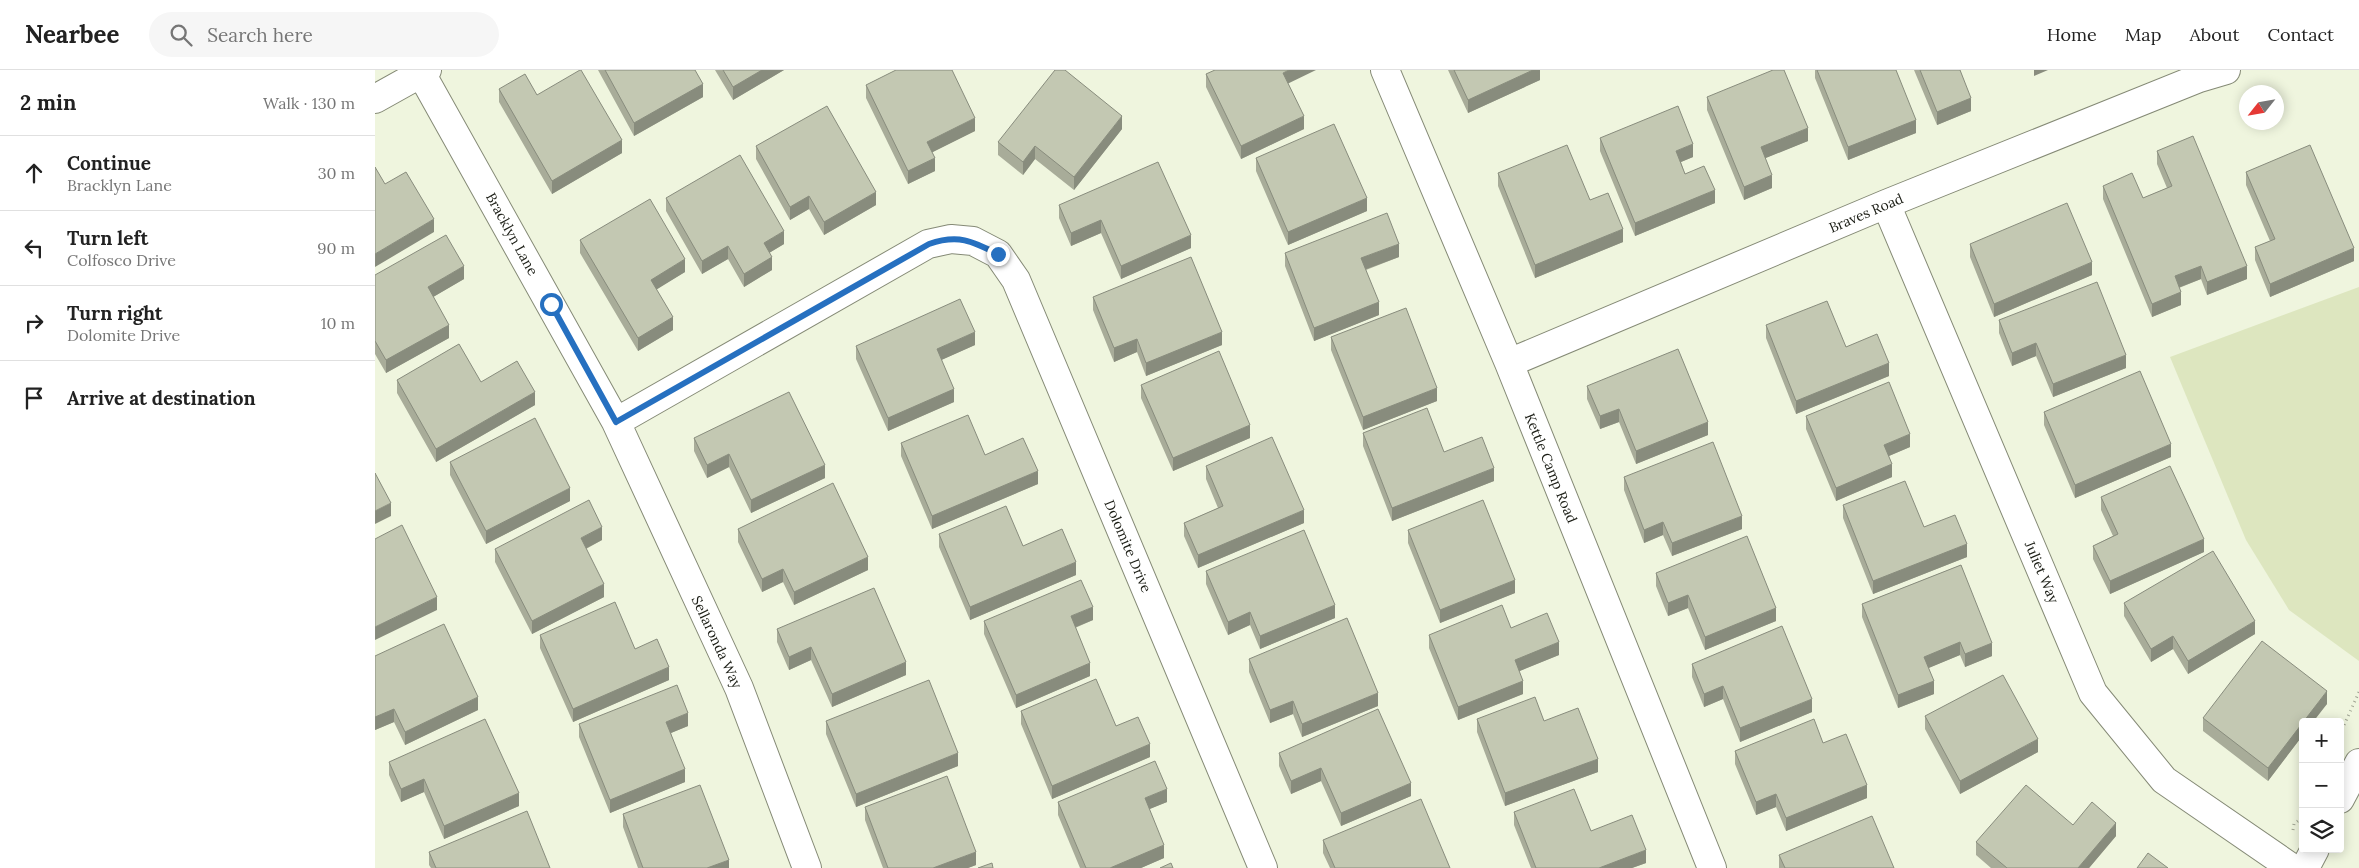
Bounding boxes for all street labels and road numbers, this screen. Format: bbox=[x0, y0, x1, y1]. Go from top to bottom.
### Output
street label: Bracklyn Lane bbox=[482, 189, 542, 279]
street label: Braves Road bbox=[1826, 189, 1906, 237]
street label: Kettle Camp Road bbox=[1521, 410, 1581, 526]
street label: Dolomite Drive bbox=[1100, 497, 1156, 595]
street label: Juliet Way bbox=[2020, 537, 2063, 606]
street label: Sellaronda Way bbox=[688, 593, 747, 692]

